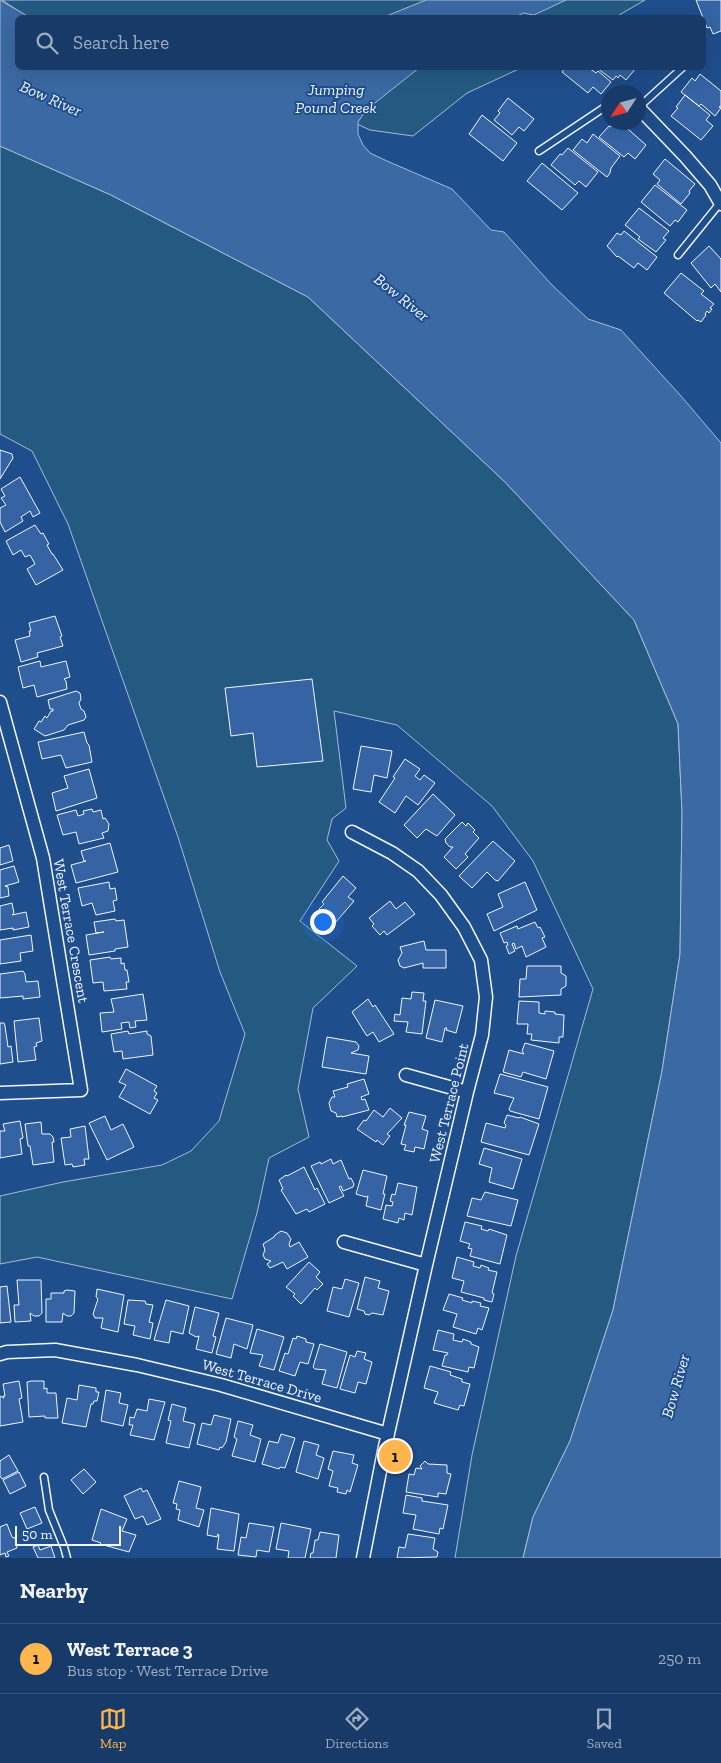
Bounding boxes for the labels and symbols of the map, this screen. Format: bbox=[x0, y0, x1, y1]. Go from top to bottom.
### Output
water label: Bow River bbox=[17, 76, 85, 121]
water label: Jumping Pound Creek bbox=[295, 80, 377, 117]
north arrow bbox=[601, 85, 646, 130]
water label: Bow River bbox=[370, 269, 433, 326]
street label: West Terrace Crescent bbox=[49, 858, 93, 1005]
your location bbox=[310, 909, 336, 935]
street label: West Terrace Point bbox=[425, 1041, 473, 1165]
water label: Bow River bbox=[657, 1352, 694, 1420]
street label: West Terrace Drive bbox=[200, 1355, 324, 1407]
pin: 1 bbox=[379, 1437, 411, 1475]
scale bar bbox=[15, 1523, 121, 1546]

